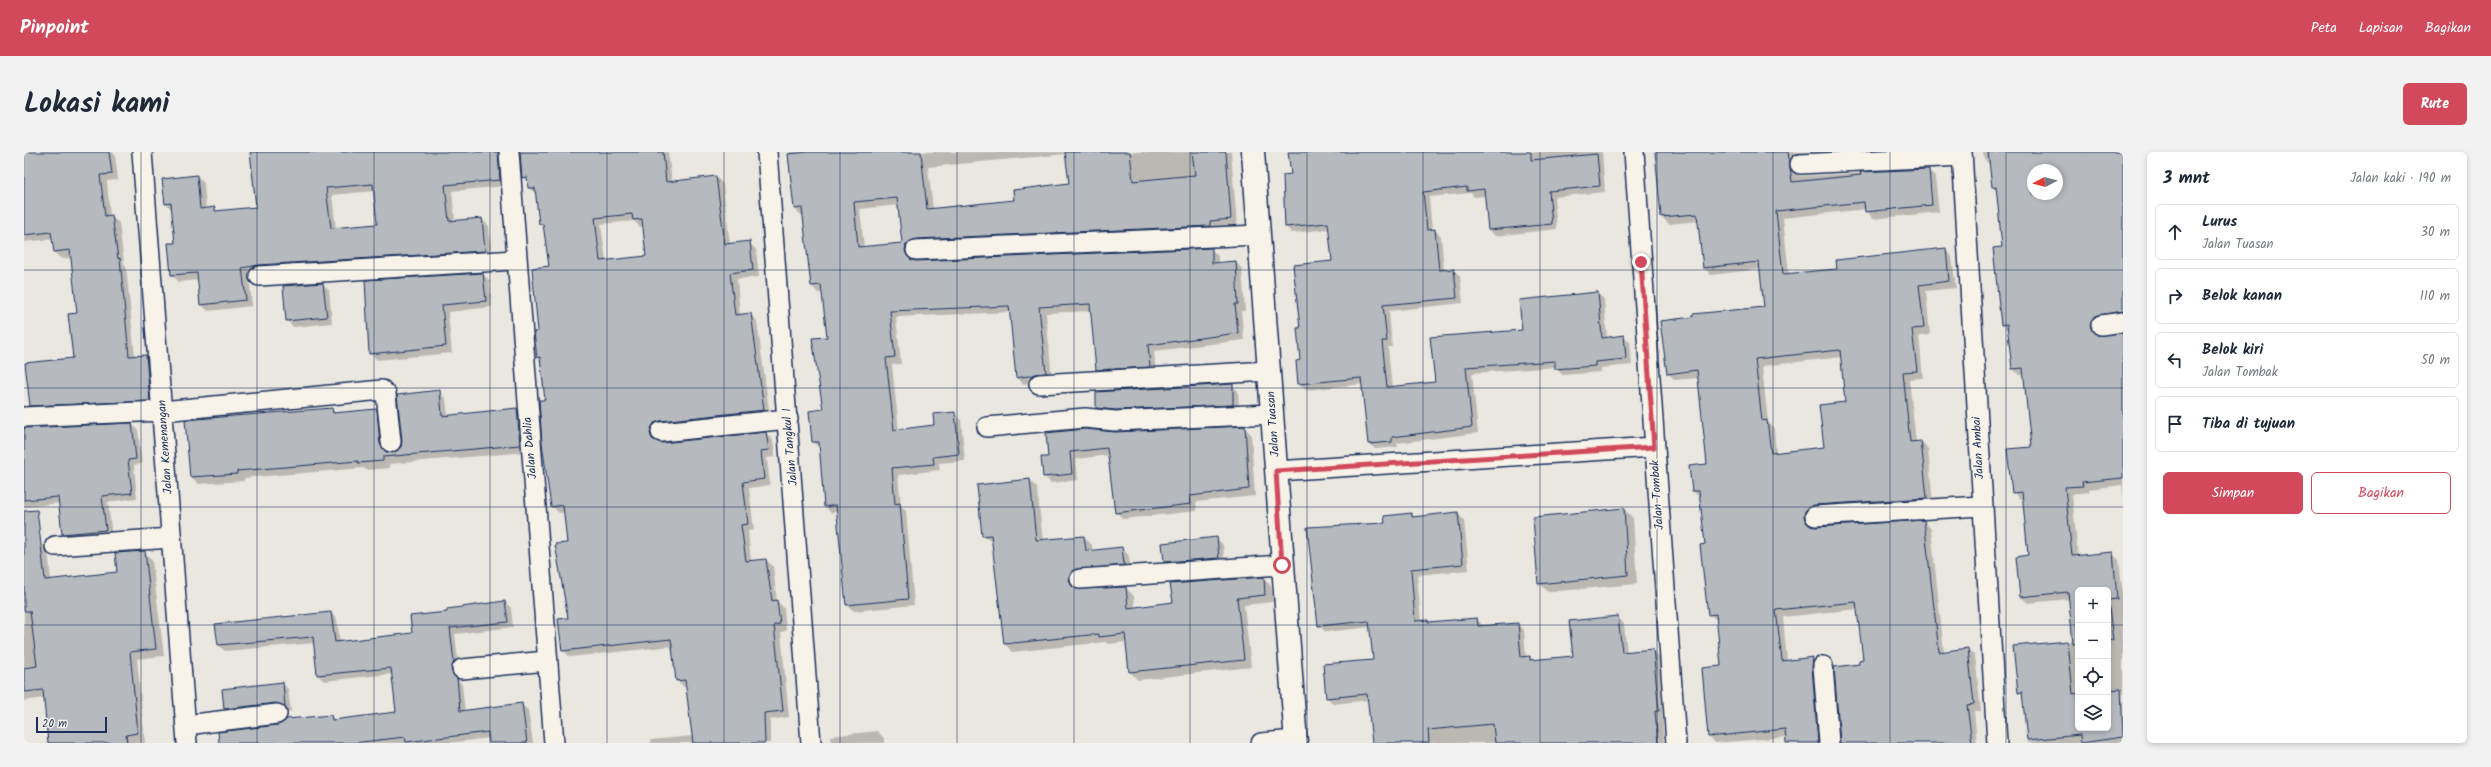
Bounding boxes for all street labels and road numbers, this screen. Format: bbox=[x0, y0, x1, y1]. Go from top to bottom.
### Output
street label: Jalan Tuasan bbox=[1261, 390, 1285, 458]
street label: Jalan Kemenangan bbox=[152, 399, 178, 495]
street label: Jalan Tangkul I bbox=[777, 407, 803, 487]
street label: Jalan Ambai bbox=[1967, 415, 1989, 480]
street label: Jalan Dahlia bbox=[518, 416, 542, 480]
street label: Jalan Tombak bbox=[1645, 459, 1669, 531]

